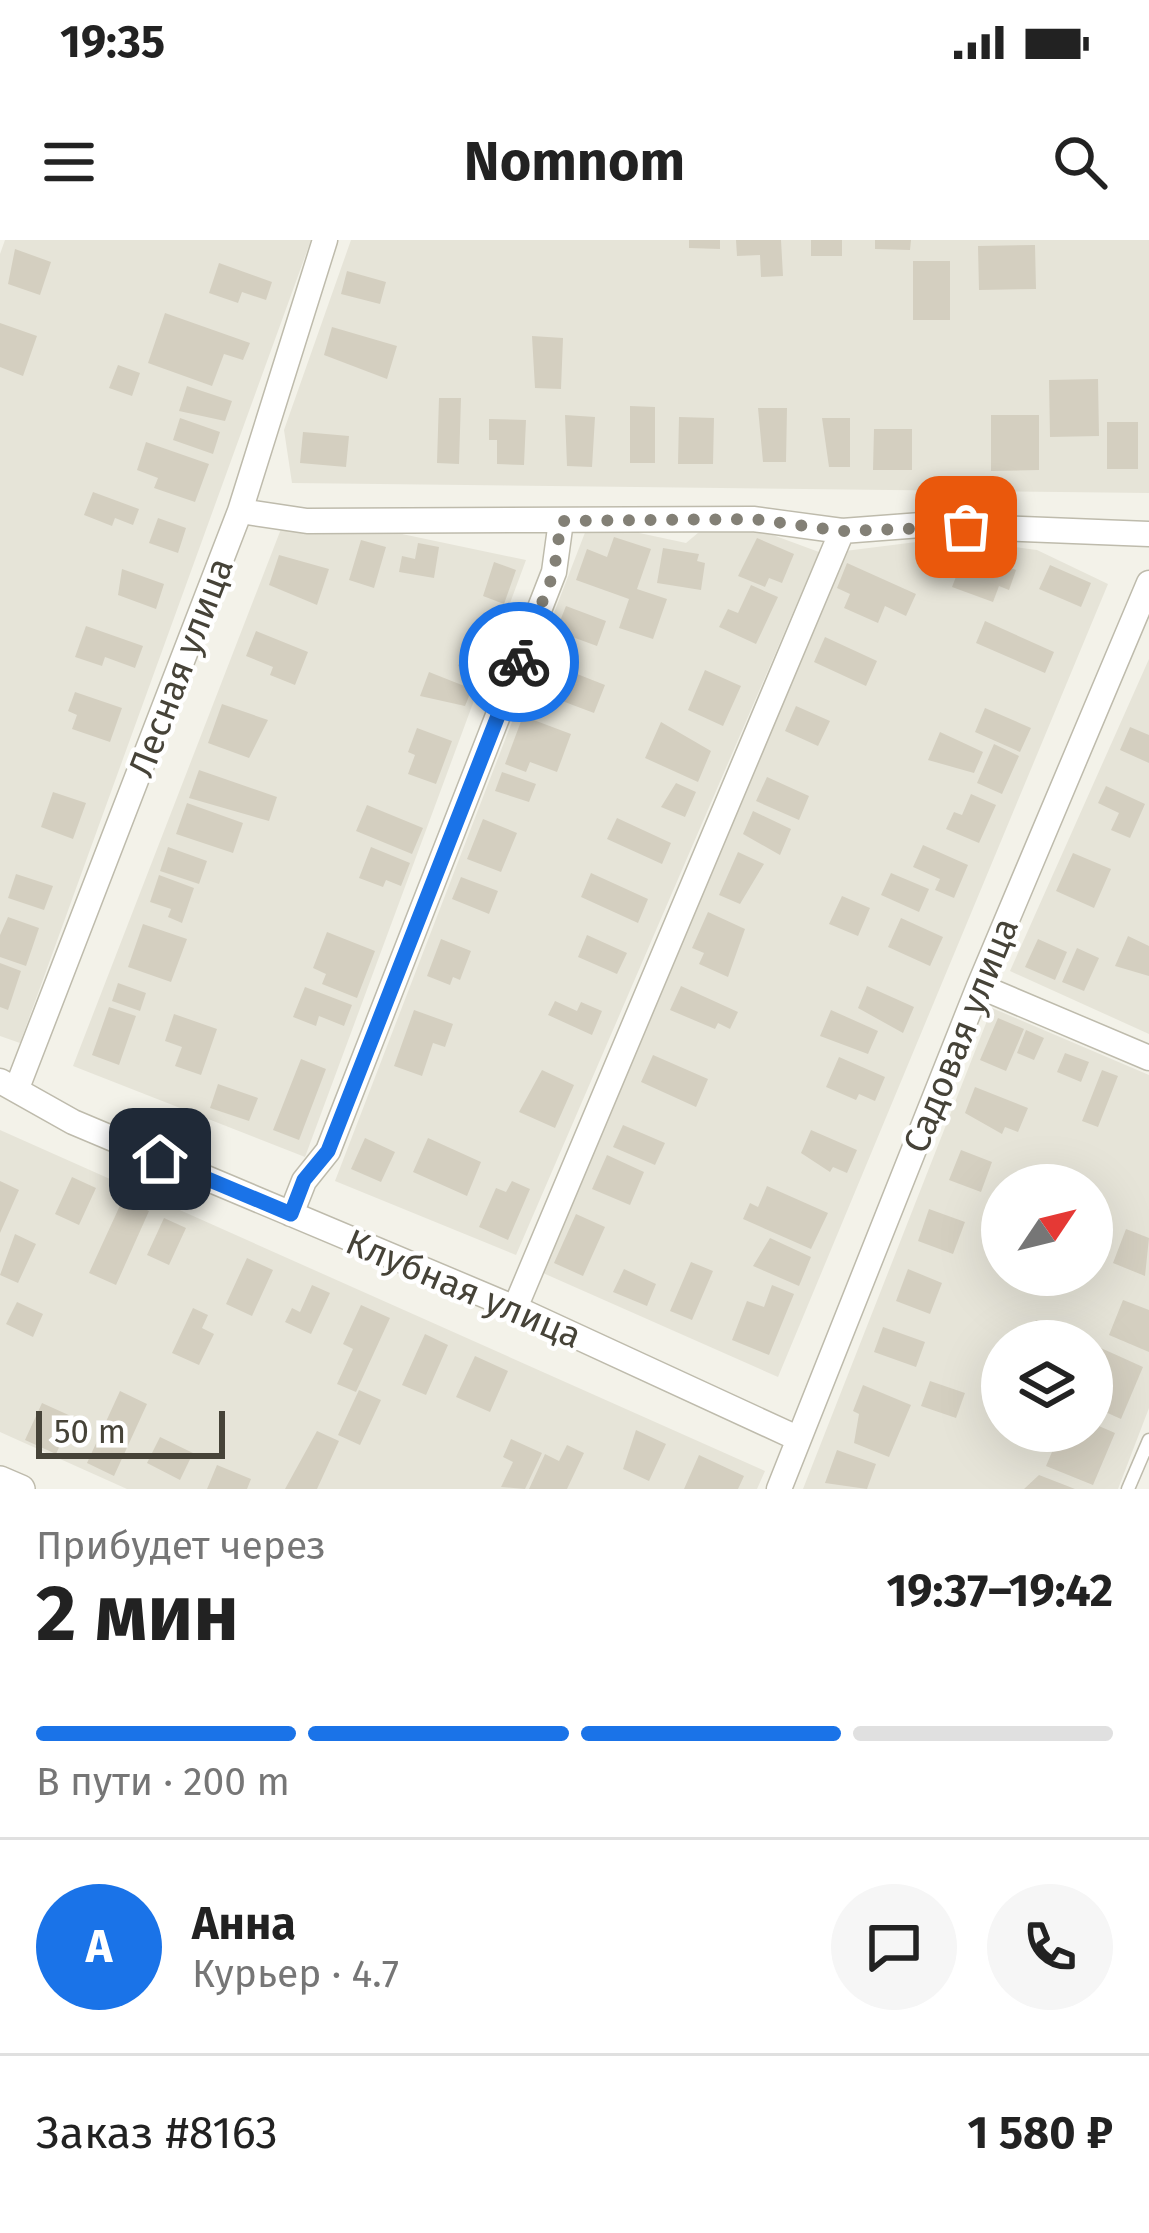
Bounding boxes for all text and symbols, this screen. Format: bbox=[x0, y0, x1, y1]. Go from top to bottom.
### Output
text: 19:35 bbox=[60, 15, 165, 69]
icon: menu bbox=[36, 129, 102, 195]
icon: search bbox=[1047, 129, 1113, 195]
text: Nomnom bbox=[464, 130, 685, 194]
pin bbox=[915, 476, 1017, 578]
icon: bag bbox=[933, 494, 999, 560]
street label: Лесная улица bbox=[119, 552, 243, 783]
courier bbox=[459, 602, 579, 722]
icon: bike bbox=[486, 629, 552, 695]
street label: Садовая улица bbox=[894, 911, 1028, 1159]
pin bbox=[109, 1108, 211, 1210]
icon: home bbox=[127, 1126, 193, 1192]
north arrow bbox=[981, 1164, 1113, 1296]
map controls bbox=[981, 1164, 1113, 1452]
street label: Клубная улица bbox=[339, 1220, 588, 1358]
button: layers bbox=[981, 1320, 1113, 1452]
scale bar bbox=[36, 1405, 225, 1458]
text: 50 m bbox=[54, 1412, 126, 1452]
text: Прибудет через bbox=[36, 1523, 326, 1569]
text: 19:37–19:42 bbox=[886, 1564, 1113, 1618]
text: 2 мин bbox=[36, 1567, 239, 1661]
text: В пути · 200 m bbox=[36, 1759, 290, 1805]
button: chat bbox=[831, 1884, 957, 2010]
button: phone bbox=[987, 1884, 1113, 2010]
text: Анна bbox=[192, 1897, 296, 1951]
text: А bbox=[86, 1920, 112, 1974]
text: Курьер · 4.7 bbox=[192, 1951, 399, 1997]
text: Заказ #8163 bbox=[36, 2106, 278, 2160]
text: 1 580 ₽ bbox=[967, 2106, 1113, 2160]

